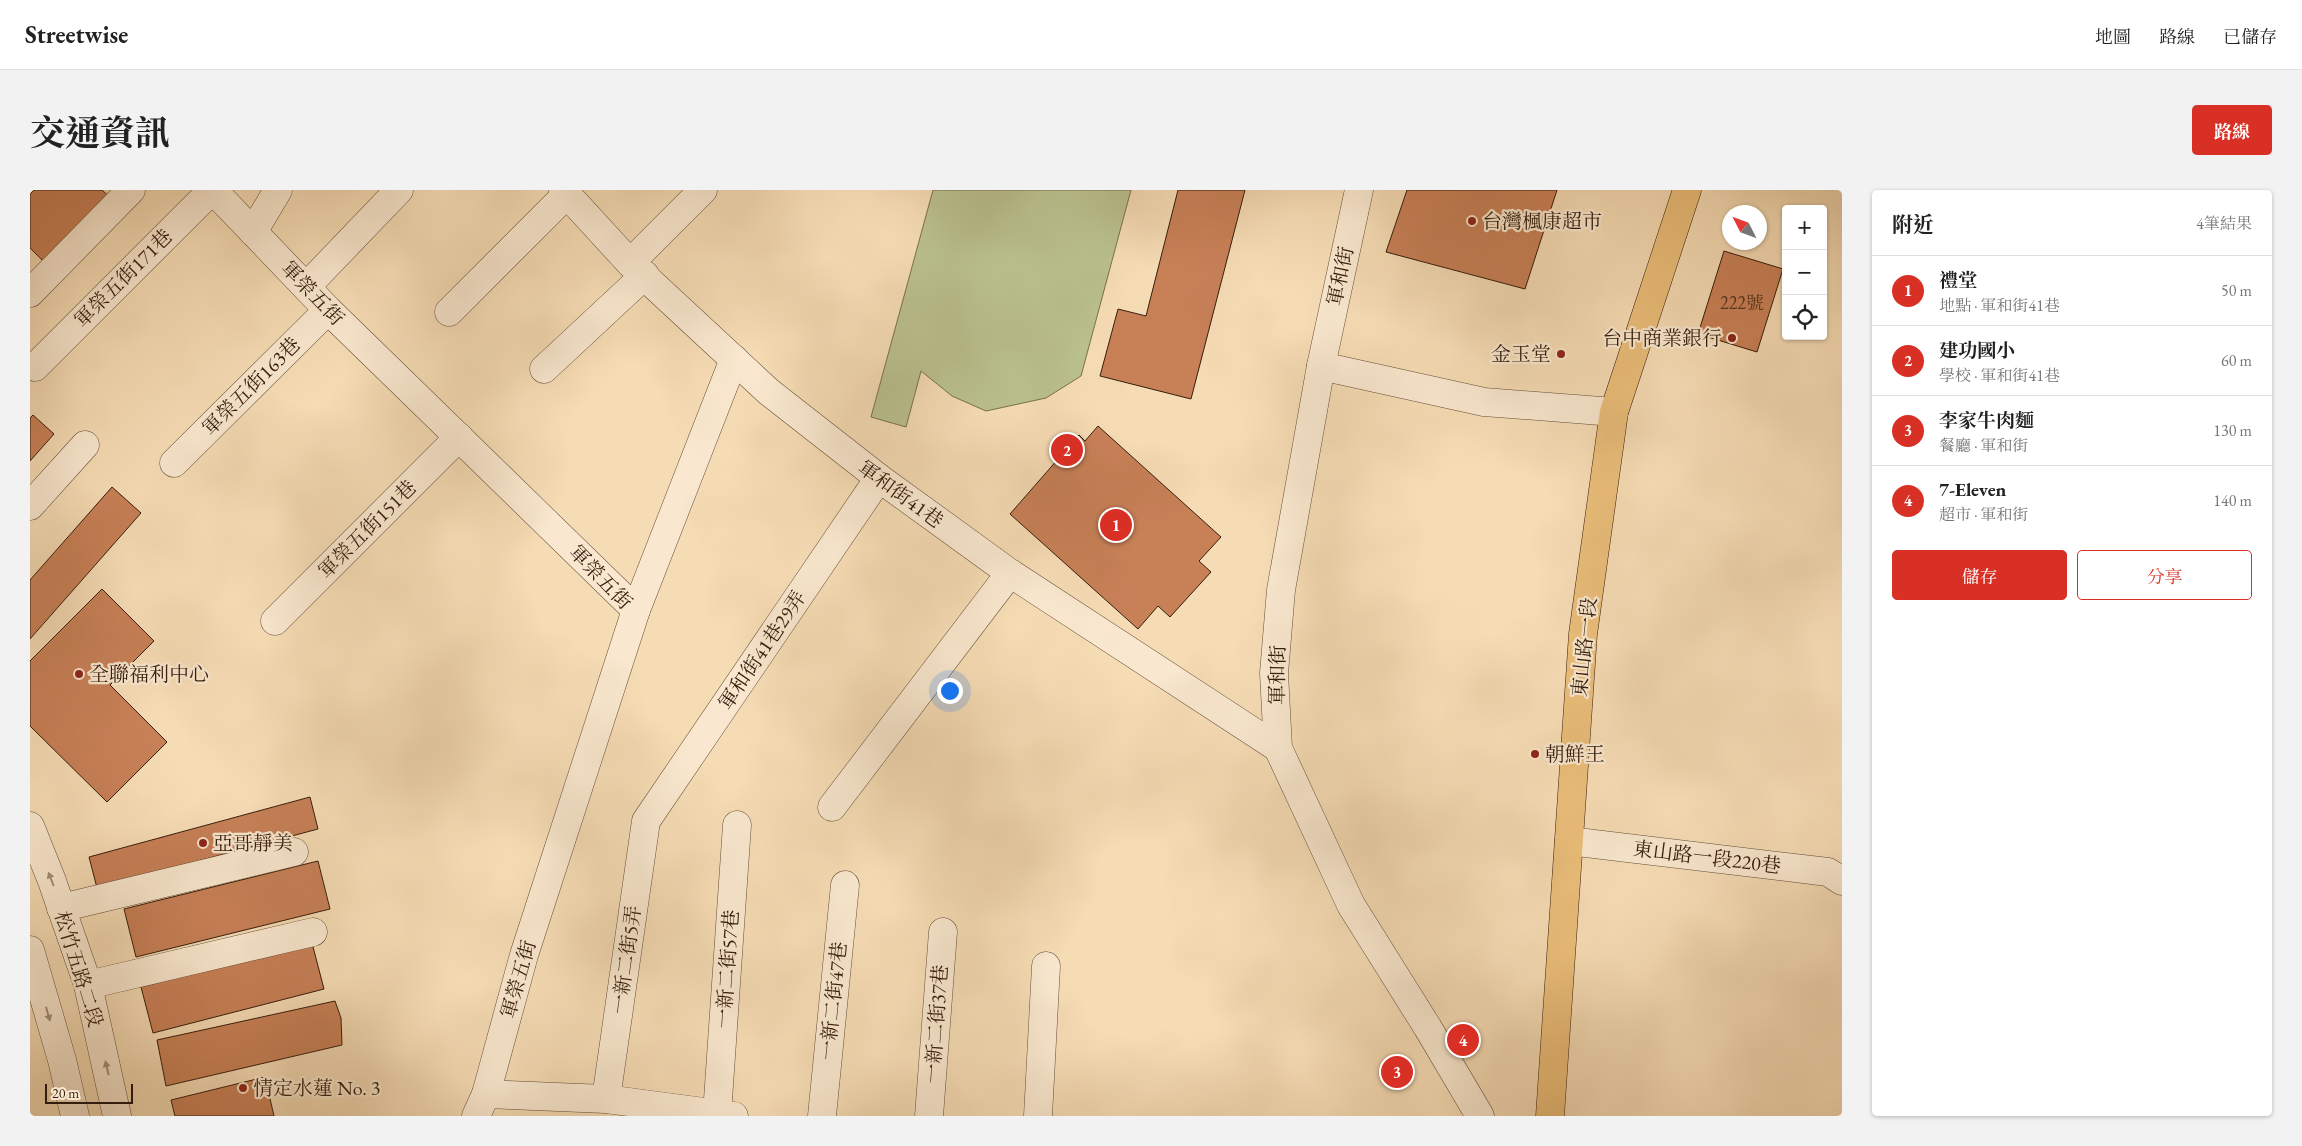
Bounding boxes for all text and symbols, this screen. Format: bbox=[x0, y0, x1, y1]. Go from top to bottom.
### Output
text: Streetwise bbox=[25, 19, 128, 50]
text: 地圖 bbox=[2095, 25, 2131, 48]
text: 路線 bbox=[2159, 25, 2195, 48]
text: 已儲存 bbox=[2223, 25, 2277, 48]
button: 路線 bbox=[2192, 105, 2272, 155]
text: 交通資訊 bbox=[30, 110, 170, 155]
north arrow bbox=[1722, 205, 1767, 250]
map controls bbox=[1782, 205, 1827, 340]
button: + bbox=[1782, 205, 1827, 250]
place label: 台灣楓康超市 bbox=[1482, 208, 1602, 234]
text: 附近 bbox=[1892, 211, 1934, 238]
text: 4筆結果 bbox=[2196, 213, 2252, 234]
marker: 台灣楓康超市 bbox=[1466, 215, 1478, 227]
street label: 軍榮五街171巷 bbox=[68, 223, 178, 333]
street label: 軍和街 bbox=[1321, 244, 1359, 308]
button: − bbox=[1782, 250, 1827, 295]
street label: 軍榮五街 bbox=[276, 255, 350, 331]
text: 禮堂 bbox=[1939, 268, 1977, 293]
text: 1 bbox=[1904, 280, 1912, 301]
text: 50 m bbox=[2221, 280, 2252, 301]
house number: 222號 bbox=[1720, 291, 1764, 314]
button: locate bbox=[1782, 295, 1827, 340]
text: 地點 · 軍和街41巷 bbox=[1939, 295, 2060, 316]
place label: 台中商業銀行 bbox=[1602, 325, 1722, 351]
street label: 軍榮五街163巷 bbox=[196, 331, 306, 441]
marker: 台中商業銀行 bbox=[1726, 332, 1738, 344]
text: 建功國小 bbox=[1939, 338, 2015, 363]
place label: 金玉堂 bbox=[1491, 341, 1551, 367]
marker: 金玉堂 bbox=[1555, 348, 1567, 360]
text: 2 bbox=[1904, 350, 1912, 371]
text: 60 m bbox=[2221, 350, 2252, 371]
text: 學校 · 軍和街41巷 bbox=[1939, 365, 2060, 386]
text: 李家牛肉麵 bbox=[1939, 408, 2034, 433]
text: 3 bbox=[1904, 420, 1912, 441]
text: 130 m bbox=[2213, 420, 2252, 441]
pin: 2 bbox=[1051, 431, 1083, 469]
text: 餐廳 · 軍和街 bbox=[1939, 435, 2029, 456]
street label: 軍和街41巷 bbox=[853, 454, 949, 534]
street label: 軍榮五街151巷 bbox=[312, 474, 422, 584]
text: 7-Eleven bbox=[1939, 477, 2006, 502]
text: 4 bbox=[1904, 490, 1912, 511]
text: 140 m bbox=[2213, 490, 2252, 511]
text: 超市 · 軍和街 bbox=[1939, 504, 2029, 525]
pin: 1 bbox=[1100, 506, 1132, 544]
street label: 軍榮五街 bbox=[564, 539, 638, 615]
button: 儲存 bbox=[1892, 550, 2067, 600]
button: 分享 bbox=[2077, 550, 2252, 600]
street label: 軍和街41巷29弄 bbox=[713, 585, 811, 715]
street label: 東山路一段 bbox=[1566, 596, 1602, 698]
street label: 軍和街 bbox=[1263, 645, 1291, 705]
place label: 全聯福利中心 bbox=[89, 661, 209, 687]
marker: 全聯福利中心 bbox=[73, 668, 85, 680]
your location bbox=[937, 678, 963, 704]
place label: 朝鮮王 bbox=[1545, 741, 1605, 767]
marker: 朝鮮王 bbox=[1529, 748, 1541, 760]
place label: 亞哥靜美 bbox=[213, 830, 293, 856]
street label: 東山路一段220巷 bbox=[1632, 835, 1782, 879]
marker: 亞哥靜美 bbox=[197, 837, 209, 849]
one-way arrow bbox=[47, 871, 55, 886]
street label: 一新二街5弄 bbox=[605, 904, 647, 1016]
street label: 松竹五路二段 bbox=[49, 908, 109, 1030]
street label: 一新二街57巷 bbox=[710, 909, 744, 1029]
street label: 軍榮五街 bbox=[494, 937, 542, 1021]
street label: 一新二街47巷 bbox=[814, 940, 852, 1062]
street label: 一新二街37巷 bbox=[919, 964, 953, 1084]
one-way arrow bbox=[45, 1006, 53, 1021]
pin: 4 bbox=[1447, 1021, 1479, 1059]
pin: 3 bbox=[1381, 1053, 1413, 1091]
one-way arrow bbox=[102, 1060, 110, 1076]
place label: 情定水蓮 No. 3 bbox=[253, 1075, 380, 1101]
scale bar bbox=[45, 1081, 132, 1104]
marker: 情定水蓮 No. 3 bbox=[237, 1082, 249, 1094]
text: 20 m bbox=[52, 1084, 79, 1102]

